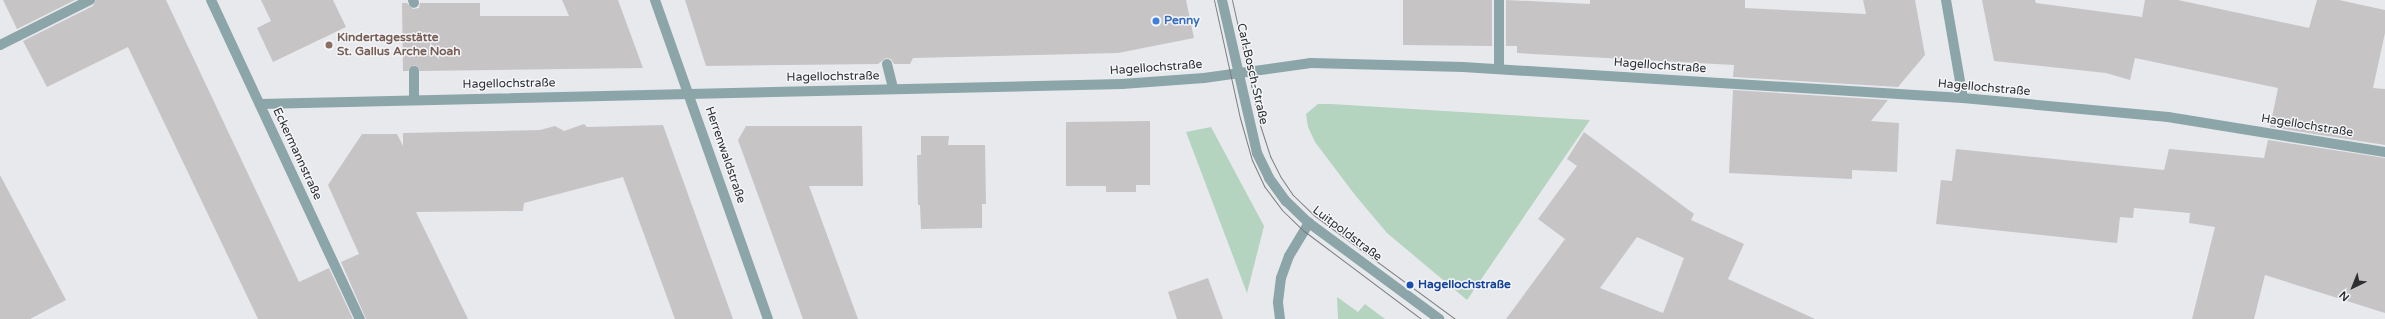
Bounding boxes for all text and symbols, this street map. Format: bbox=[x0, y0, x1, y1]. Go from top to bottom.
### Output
place label: Penny bbox=[1164, 14, 1200, 28]
marker: Penny bbox=[1151, 16, 1161, 26]
street label: Carl-Bosch-Straße bbox=[1233, 22, 1271, 126]
place label: Kindertagesstätte St. Gallus Arche Noah bbox=[337, 31, 461, 59]
marker: Kindertagesstätte St. Gallus Arche Noah bbox=[324, 40, 334, 50]
street label: Hagellochstraße bbox=[1613, 56, 1707, 76]
street label: Hagellochstraße bbox=[1109, 58, 1203, 78]
street label: Hagellochstraße bbox=[786, 69, 880, 85]
street label: Hagellochstraße bbox=[462, 76, 556, 92]
street label: Hagellochstraße bbox=[1937, 77, 2031, 99]
street label: Herrenwaldstraße bbox=[702, 105, 748, 205]
street label: Eckermannstraße bbox=[269, 106, 325, 202]
street label: Hagellochstraße bbox=[2260, 112, 2354, 140]
street label: Luitpoldstraße bbox=[1310, 203, 1384, 265]
north arrow bbox=[2333, 267, 2373, 307]
place label: Hagellochstraße bbox=[1418, 278, 1511, 292]
marker: Hagellochstraße bbox=[1405, 280, 1415, 290]
text: N bbox=[2337, 288, 2352, 304]

